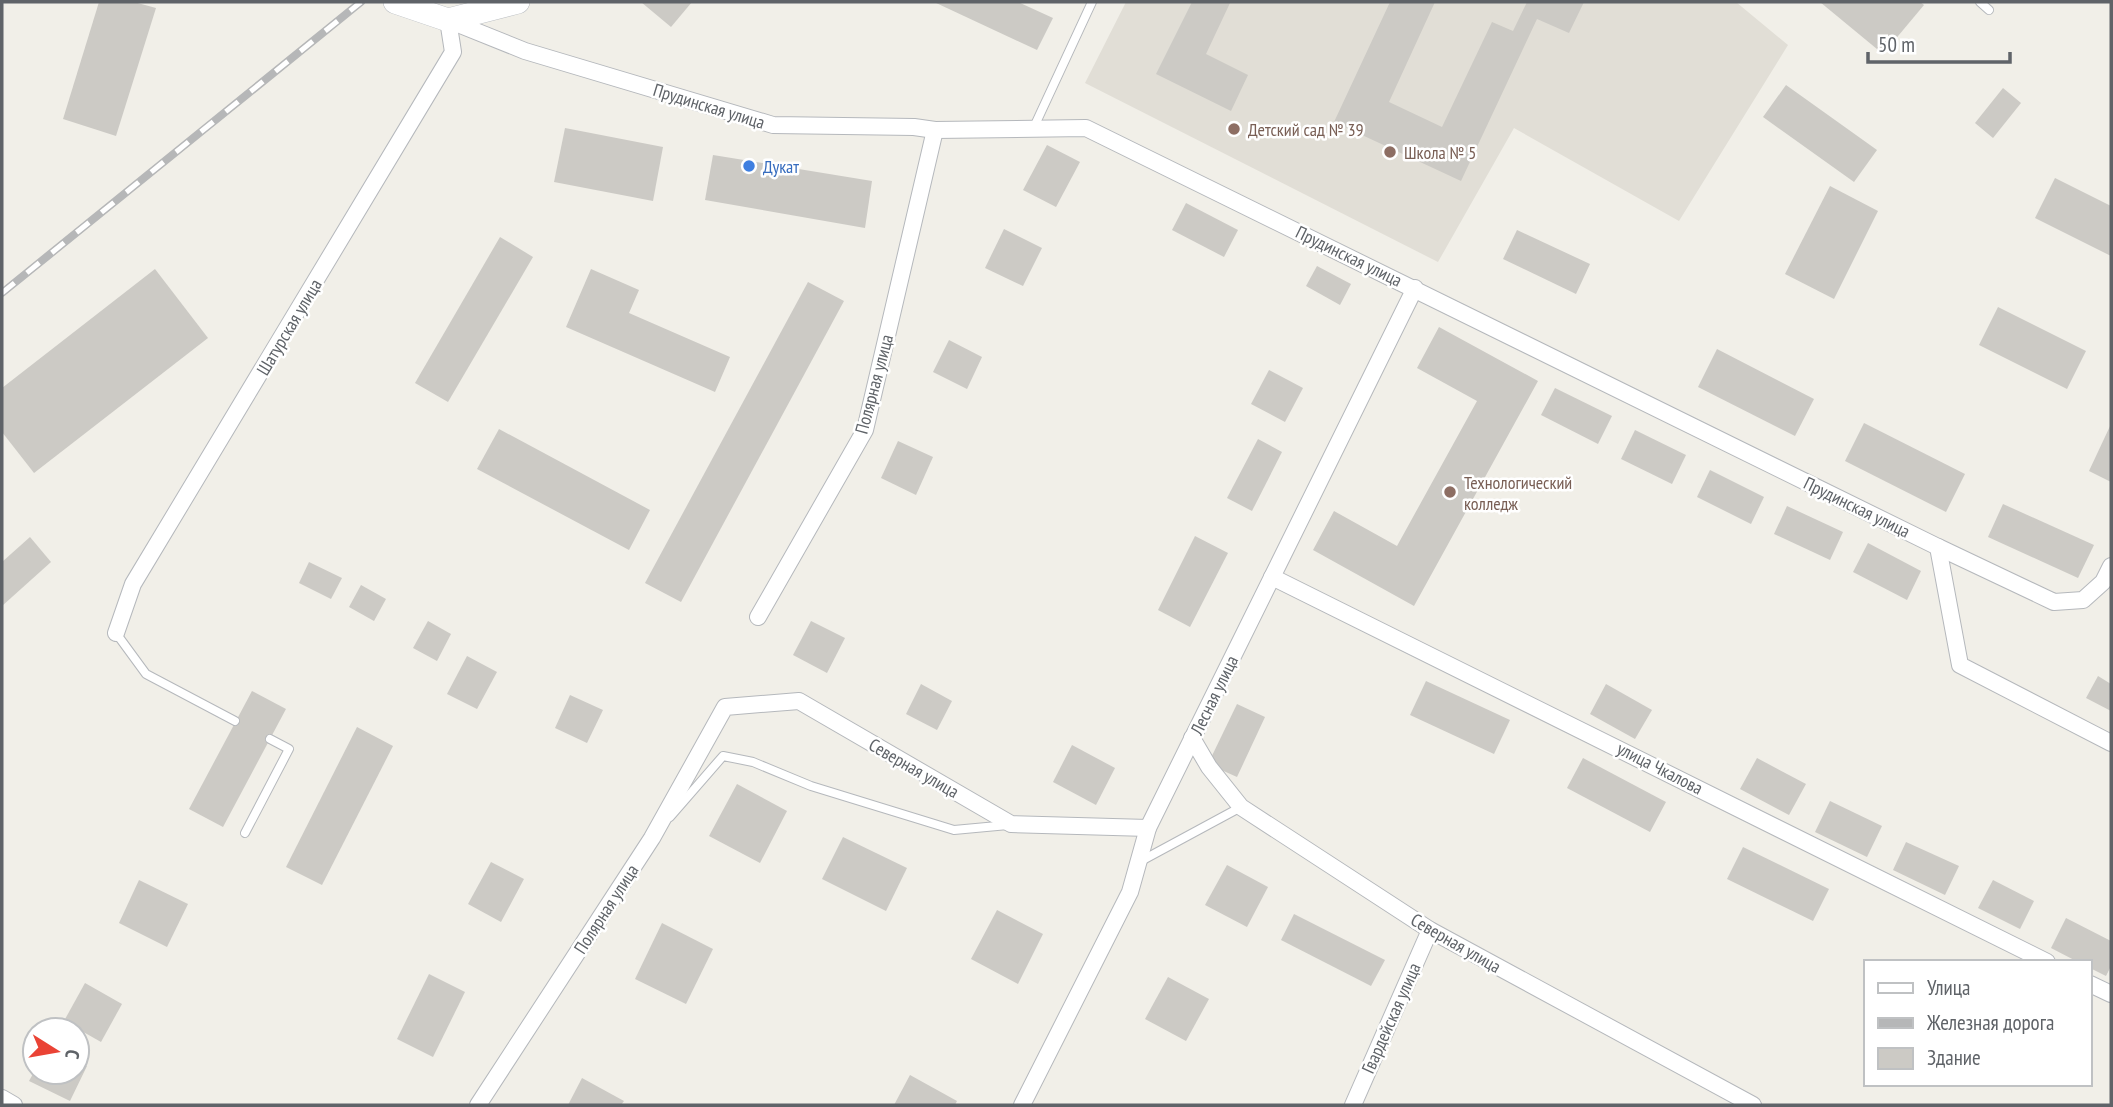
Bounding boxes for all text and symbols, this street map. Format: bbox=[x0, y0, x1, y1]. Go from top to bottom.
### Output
scale bar bbox=[1868, 21, 2010, 65]
text: 50 m bbox=[1878, 31, 1915, 58]
street label: Прудинская улица bbox=[650, 78, 768, 134]
place label: Детский сад № 39 bbox=[1248, 118, 1364, 141]
marker: Детский сад № 39 bbox=[1226, 121, 1242, 137]
place label: Школа № 5 bbox=[1404, 141, 1476, 164]
marker: Школа № 5 bbox=[1382, 144, 1398, 160]
place label: Дукат bbox=[763, 155, 799, 178]
marker: Дукат bbox=[741, 158, 757, 174]
street label: Прудинская улица bbox=[1292, 220, 1406, 292]
street label: Шатурская улица bbox=[251, 275, 327, 379]
street label: Полярная улица bbox=[850, 332, 898, 436]
place label: Технологический колледж bbox=[1464, 471, 1572, 515]
street label: Прудинская улица bbox=[1800, 471, 1914, 543]
marker: Технологический колледж bbox=[1442, 484, 1458, 500]
street label: Лесная улица bbox=[1185, 652, 1243, 739]
street label: Северная улица bbox=[865, 733, 963, 803]
street label: улица Чкалова bbox=[1613, 737, 1707, 799]
street label: Полярная улица bbox=[569, 860, 643, 958]
street label: Северная улица bbox=[1407, 908, 1505, 978]
street label: Гвардейская улица bbox=[1356, 959, 1426, 1077]
legend bbox=[1864, 960, 2092, 1086]
text: Улица bbox=[1927, 974, 1970, 1001]
text: Железная дорога bbox=[1926, 1009, 2054, 1036]
north arrow bbox=[21, 1016, 91, 1086]
text: Здание bbox=[1927, 1044, 1981, 1071]
text: С bbox=[60, 1048, 85, 1061]

